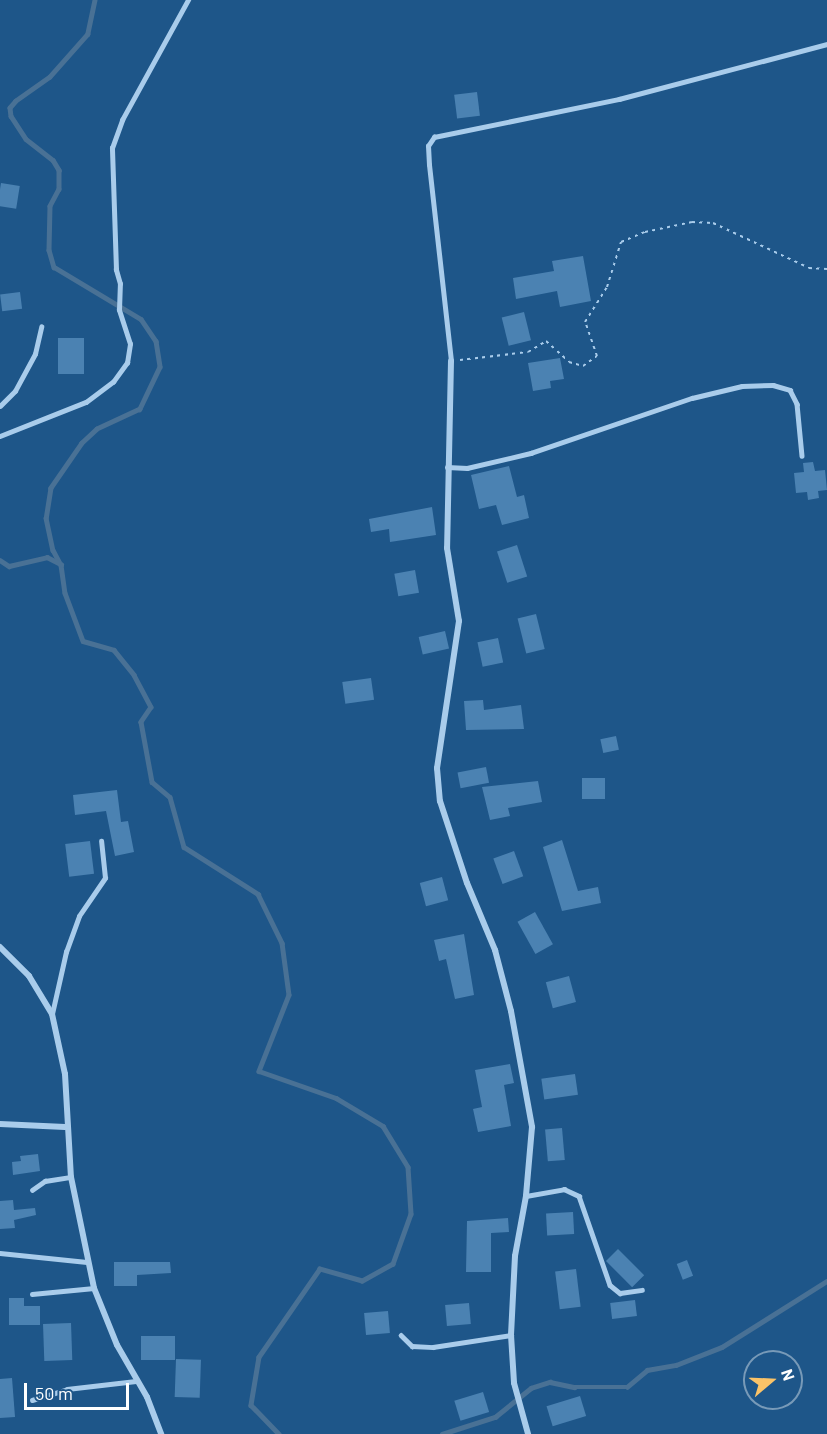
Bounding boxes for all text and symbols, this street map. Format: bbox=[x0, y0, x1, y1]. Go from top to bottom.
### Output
north arrow bbox=[743, 1350, 803, 1410]
text: N bbox=[778, 1366, 799, 1383]
scale bar bbox=[27, 1371, 132, 1409]
text: 50 m bbox=[35, 1382, 73, 1404]

